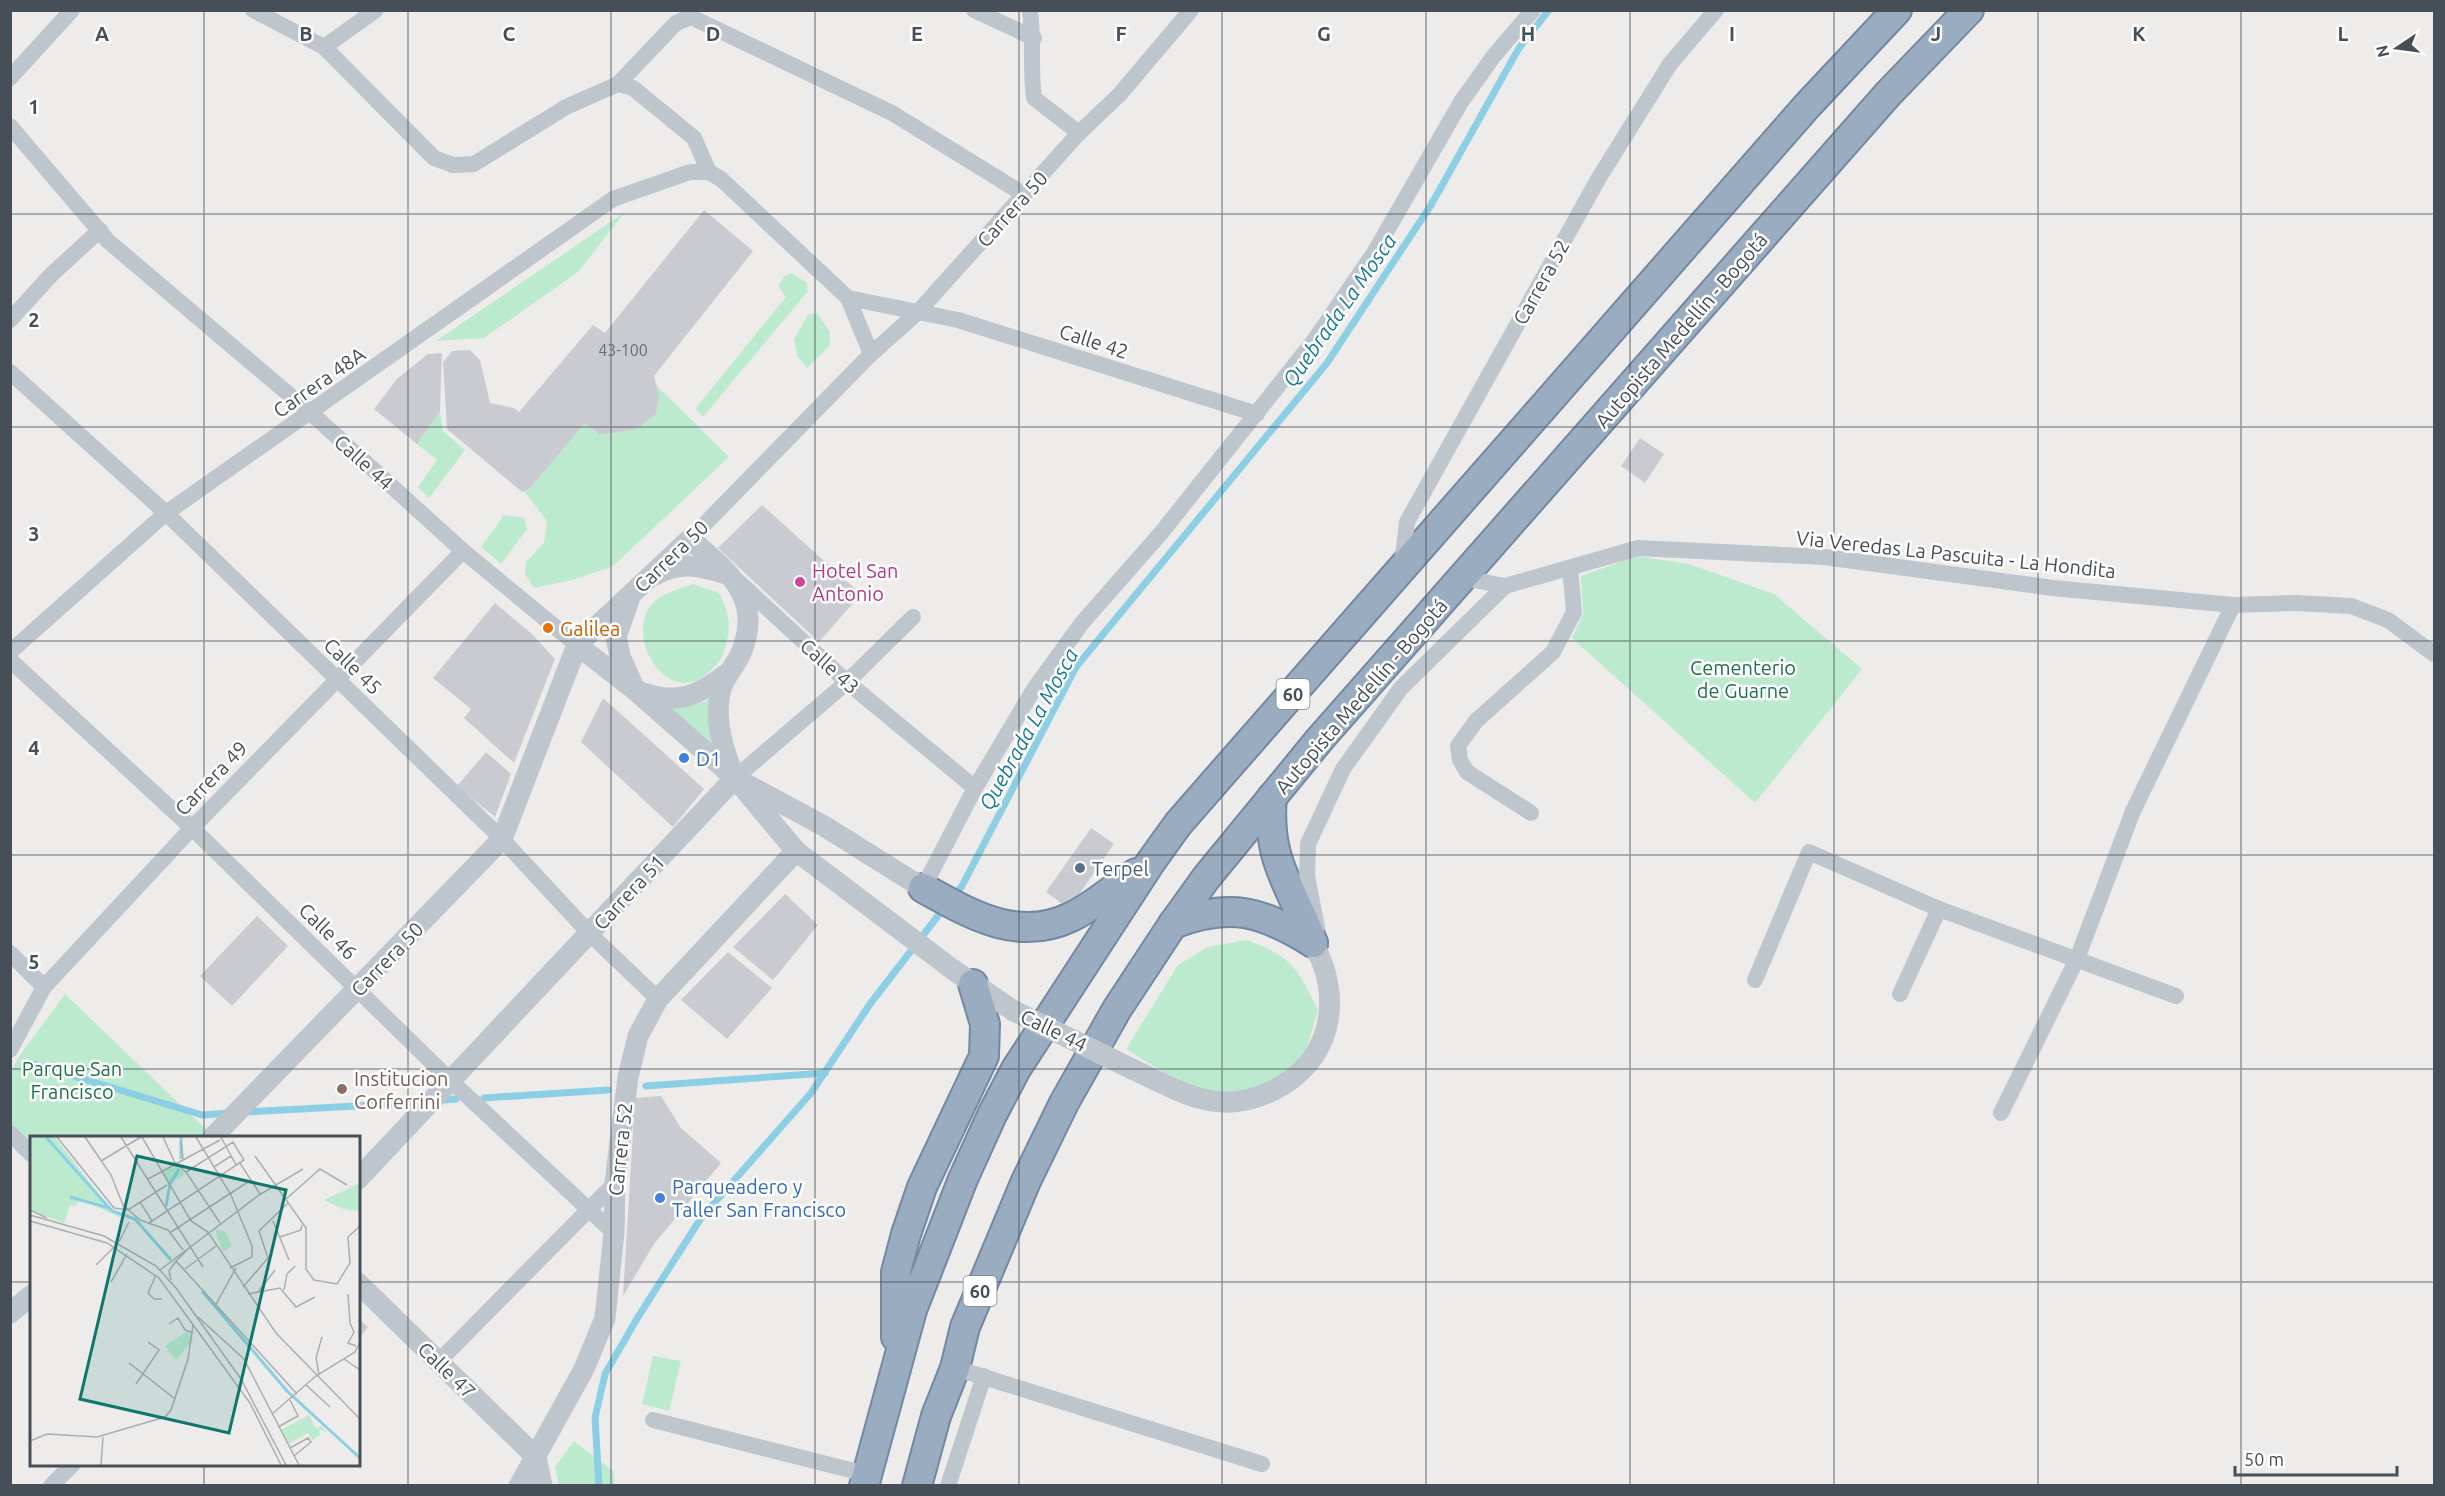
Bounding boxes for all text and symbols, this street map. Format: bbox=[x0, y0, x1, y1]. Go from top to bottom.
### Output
north arrow bbox=[2367, 18, 2427, 78]
text: A bbox=[95, 22, 109, 45]
text: B bbox=[299, 22, 313, 45]
text: C bbox=[503, 22, 516, 45]
text: D bbox=[706, 22, 720, 45]
text: E bbox=[911, 22, 923, 45]
text: F bbox=[1115, 22, 1127, 45]
text: G bbox=[1317, 22, 1331, 45]
text: H bbox=[1521, 22, 1535, 45]
text: I bbox=[1729, 22, 1735, 45]
text: J bbox=[1931, 22, 1941, 45]
text: K bbox=[2132, 22, 2146, 45]
text: L bbox=[2338, 22, 2349, 45]
text: N bbox=[2372, 44, 2392, 59]
text: 1 bbox=[28, 95, 40, 118]
street label: Carrera 50 bbox=[972, 166, 1052, 252]
street label: Autopista Medellín - Bogotá bbox=[1590, 228, 1772, 432]
water label: Quebrada La Mosca bbox=[1277, 229, 1402, 392]
street label: Carrera 52 bbox=[1508, 235, 1574, 329]
text: 2 bbox=[28, 308, 40, 331]
street label: Calle 42 bbox=[1057, 319, 1131, 363]
house number: 43-100 bbox=[598, 341, 648, 359]
street label: Carrera 48A bbox=[269, 342, 369, 422]
street label: Calle 44 bbox=[330, 430, 398, 494]
street label: Carrera 50 bbox=[629, 515, 713, 597]
text: 3 bbox=[28, 522, 40, 545]
street label: Via Veredas La Pascuita - La Hondita bbox=[1795, 526, 2117, 582]
place label: Hotel San Antonio bbox=[812, 559, 899, 605]
marker: Hotel San Antonio bbox=[793, 575, 807, 589]
street label: Autopista Medellín - Bogotá bbox=[1270, 594, 1452, 798]
place label: Galilea bbox=[560, 617, 620, 640]
marker: Galilea bbox=[541, 621, 555, 635]
street label: Calle 45 bbox=[319, 633, 387, 699]
street label: Calle 43 bbox=[796, 634, 864, 698]
water label: Quebrada La Mosca bbox=[974, 644, 1083, 815]
park label: Cementerio de Guarne bbox=[1690, 656, 1796, 702]
road number: 60 bbox=[1276, 679, 1310, 709]
text: 4 bbox=[28, 736, 40, 759]
street label: Carrera 49 bbox=[170, 736, 252, 820]
place label: D1 bbox=[696, 747, 721, 770]
marker: D1 bbox=[677, 751, 691, 765]
street label: Carrera 51 bbox=[589, 850, 669, 934]
place label: Terpel bbox=[1092, 857, 1149, 880]
marker: Terpel bbox=[1073, 861, 1087, 875]
street label: Calle 46 bbox=[294, 898, 362, 964]
street label: Carrera 50 bbox=[346, 917, 428, 1001]
text: 5 bbox=[28, 950, 40, 973]
street label: Calle 44 bbox=[1017, 1004, 1091, 1056]
park label: Parque San Francisco bbox=[22, 1057, 122, 1103]
place label: Institucion Corferrini bbox=[354, 1067, 449, 1113]
marker: Institucion Corferrini bbox=[335, 1082, 349, 1096]
street label: Carrera 52 bbox=[604, 1101, 636, 1197]
inset map bbox=[30, 1136, 360, 1466]
place label: Parqueadero y Taller San Francisco bbox=[672, 1175, 846, 1221]
marker: Parqueadero y Taller San Francisco bbox=[653, 1191, 667, 1205]
road number: 60 bbox=[964, 1276, 996, 1306]
street label: Calle 47 bbox=[413, 1337, 481, 1403]
scale bar bbox=[2235, 1439, 2397, 1477]
text: 50 m bbox=[2244, 1449, 2284, 1469]

